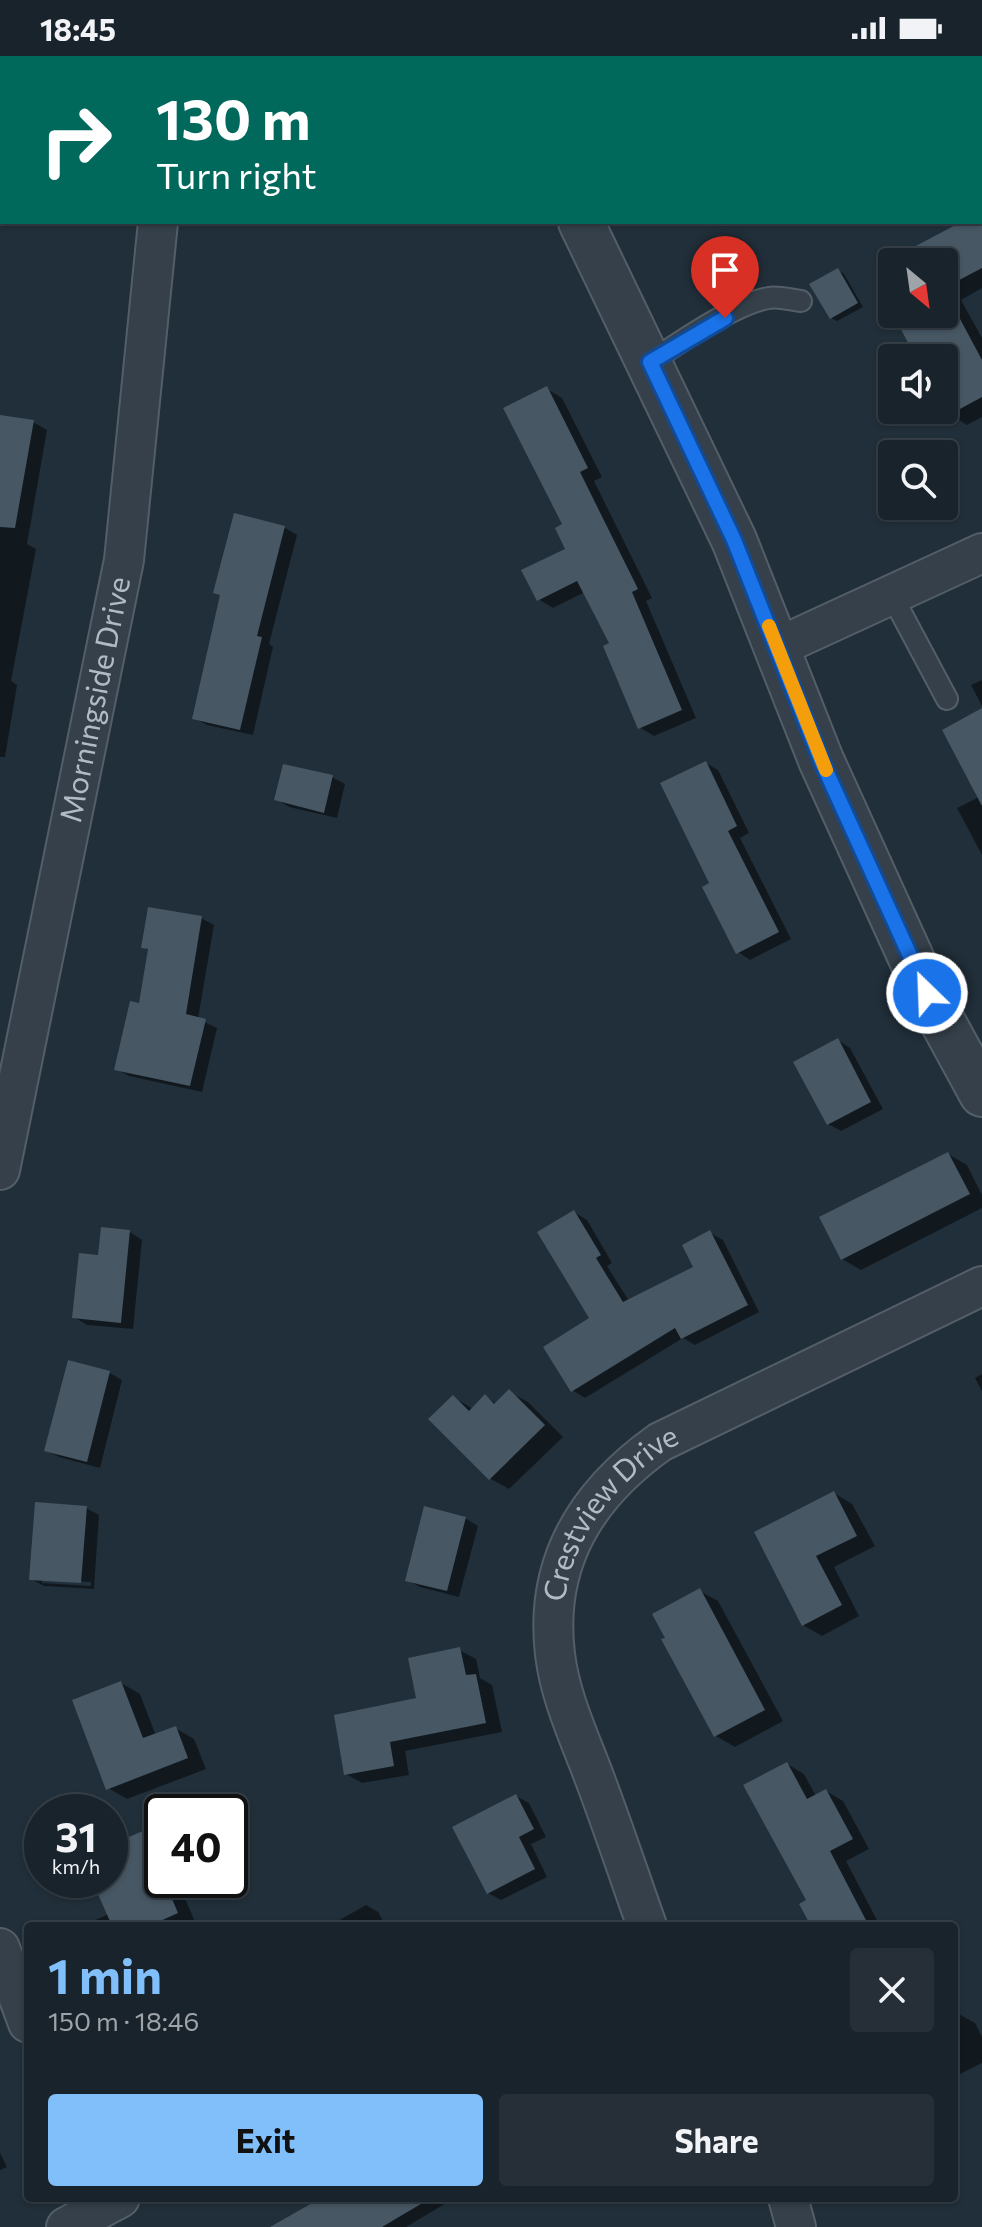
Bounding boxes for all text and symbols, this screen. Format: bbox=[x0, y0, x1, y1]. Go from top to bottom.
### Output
text: 18:45 bbox=[40, 10, 116, 47]
text: 130 m bbox=[156, 83, 311, 152]
icon: right bbox=[24, 88, 128, 192]
text: Turn right bbox=[156, 152, 317, 196]
pin bbox=[691, 236, 759, 318]
icon: arrive bbox=[703, 248, 747, 292]
north arrow bbox=[878, 248, 958, 328]
map controls bbox=[878, 248, 958, 520]
button: sound bbox=[878, 344, 958, 424]
button: search bbox=[878, 440, 958, 520]
street label: Morningside Drive bbox=[50, 573, 136, 825]
position arrow bbox=[885, 951, 969, 1035]
street label: Crestview Drive bbox=[534, 1415, 683, 1604]
speed limit sign: 40 bbox=[144, 1794, 248, 1898]
text: 31 bbox=[55, 1811, 97, 1860]
text: km/h bbox=[52, 1854, 100, 1878]
text: 1 min bbox=[48, 1945, 162, 2004]
button: close bbox=[850, 1948, 934, 2032]
text: 150 m · 18:46 bbox=[48, 2005, 199, 2036]
button: Exit bbox=[48, 2094, 483, 2186]
button: Share bbox=[499, 2094, 934, 2186]

